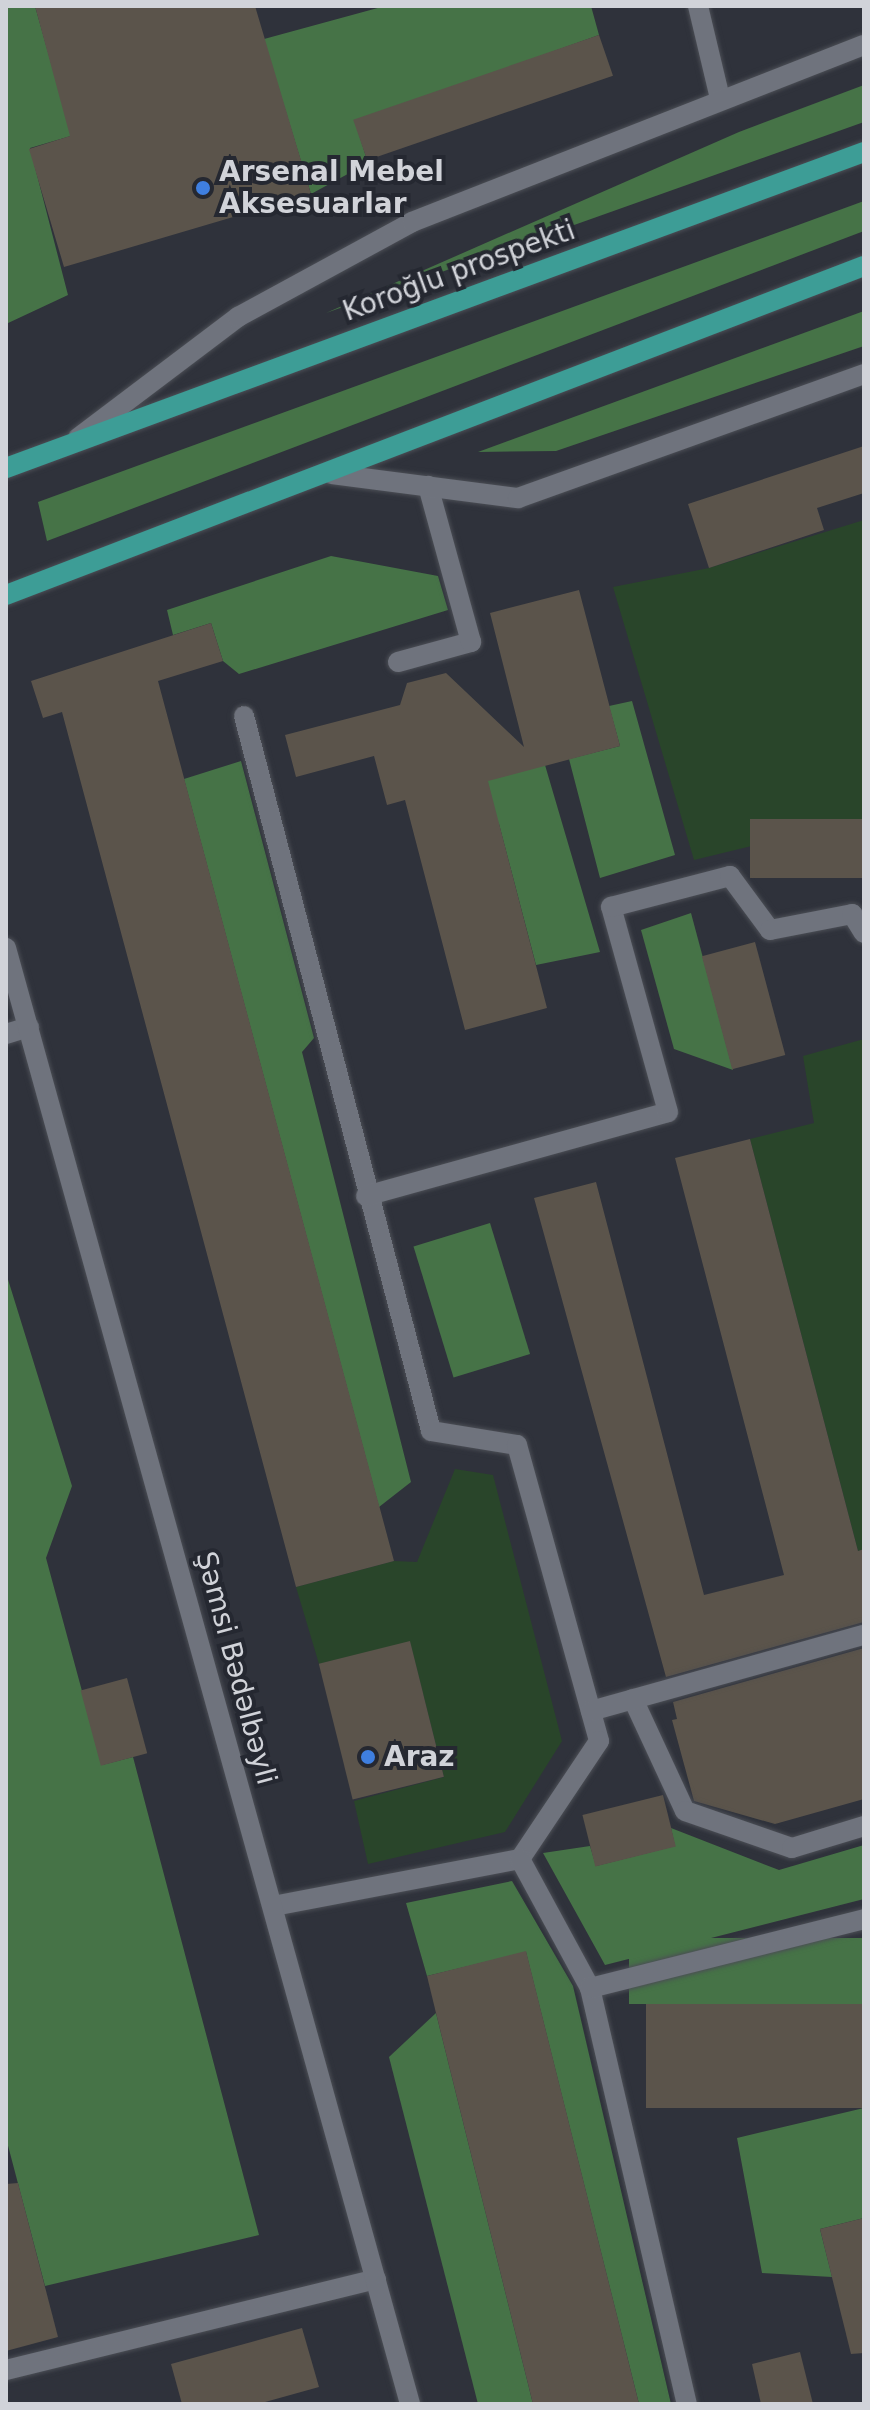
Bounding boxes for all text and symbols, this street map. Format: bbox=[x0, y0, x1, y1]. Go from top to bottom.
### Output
place label: Arsenal Mebel Aksesuarlar bbox=[219, 155, 444, 221]
marker: Arsenal Mebel Aksesuarlar bbox=[194, 179, 212, 197]
street label: Koroğlu prospekti bbox=[338, 213, 580, 329]
street label: Şəmsi Bədəlbəyli bbox=[189, 1548, 283, 1788]
place label: Araz bbox=[384, 1740, 455, 1774]
marker: Araz bbox=[359, 1748, 377, 1766]

